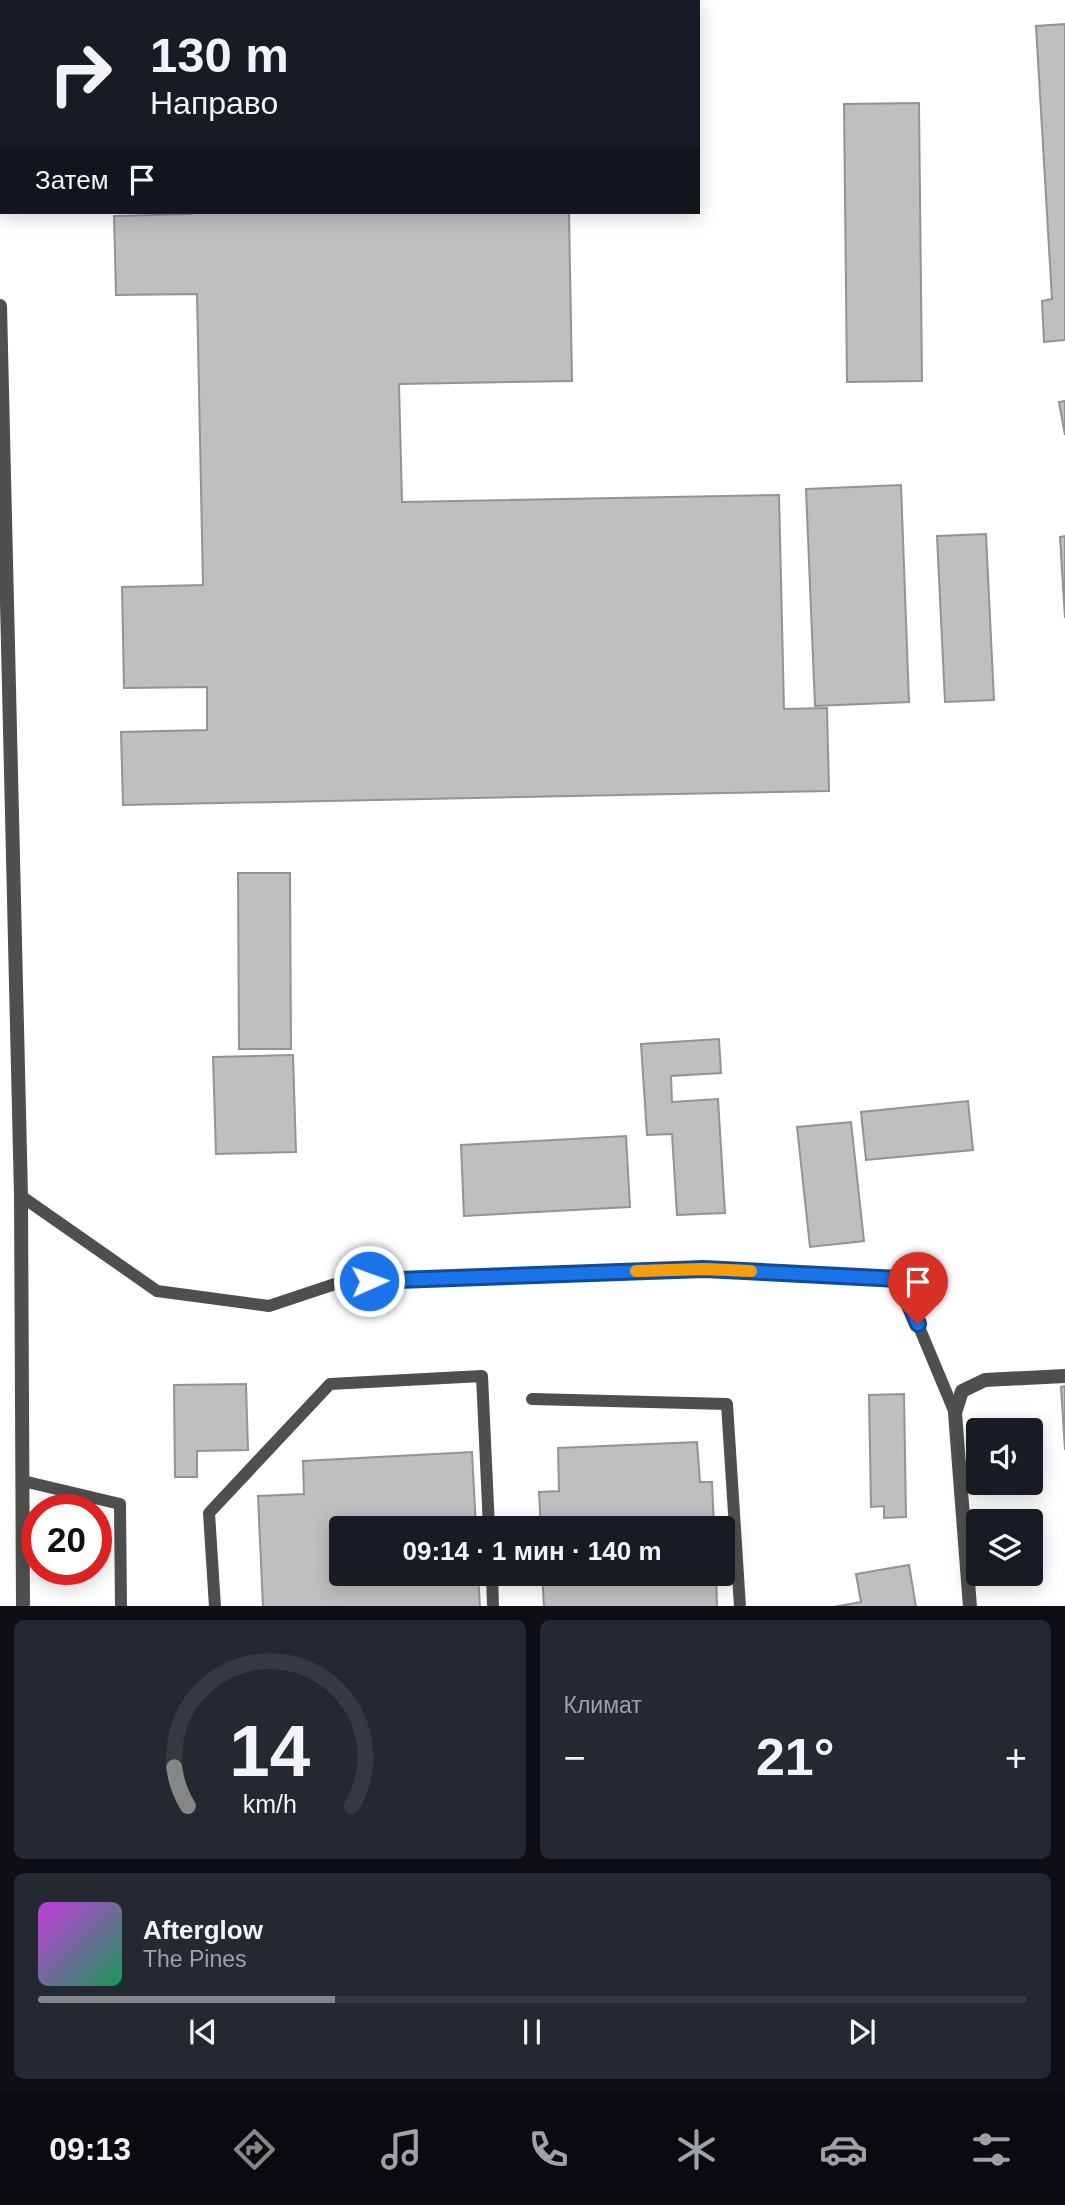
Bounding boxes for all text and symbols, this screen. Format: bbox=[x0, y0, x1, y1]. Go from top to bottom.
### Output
icon: right bbox=[35, 28, 126, 119]
text: 130 m bbox=[150, 28, 289, 82]
text: Направо bbox=[150, 85, 278, 121]
icon: arrive bbox=[123, 161, 161, 199]
text: Затем bbox=[35, 165, 109, 195]
position arrow bbox=[332, 1244, 406, 1318]
pin bbox=[888, 1252, 948, 1324]
icon: arrive bbox=[899, 1263, 937, 1301]
map controls bbox=[966, 1418, 1043, 1586]
button: sound bbox=[966, 1418, 1043, 1495]
speed limit sign: 20 bbox=[21, 1494, 112, 1585]
button: layers bbox=[966, 1509, 1043, 1586]
text: 09:14 · 1 мин · 140 m bbox=[402, 1536, 662, 1566]
text: Климат bbox=[564, 1692, 642, 1718]
text: 14 bbox=[229, 1710, 311, 1791]
text: 21° bbox=[756, 1728, 835, 1786]
text: − bbox=[564, 1737, 586, 1779]
text: + bbox=[1005, 1737, 1027, 1779]
text: km/h bbox=[243, 1789, 297, 1817]
text: Afterglow bbox=[143, 1915, 263, 1945]
text: The Pines bbox=[143, 1946, 247, 1972]
icon: previous bbox=[184, 2013, 222, 2051]
icon: pause bbox=[513, 2013, 551, 2051]
icon: next bbox=[843, 2013, 881, 2051]
icon: directions bbox=[230, 2125, 279, 2174]
icon: music bbox=[377, 2125, 426, 2174]
icon: phone bbox=[524, 2125, 573, 2174]
icon: climate bbox=[672, 2125, 721, 2174]
icon: car bbox=[819, 2125, 868, 2174]
icon: filters bbox=[967, 2125, 1016, 2174]
text: 09:13 bbox=[49, 2131, 131, 2167]

